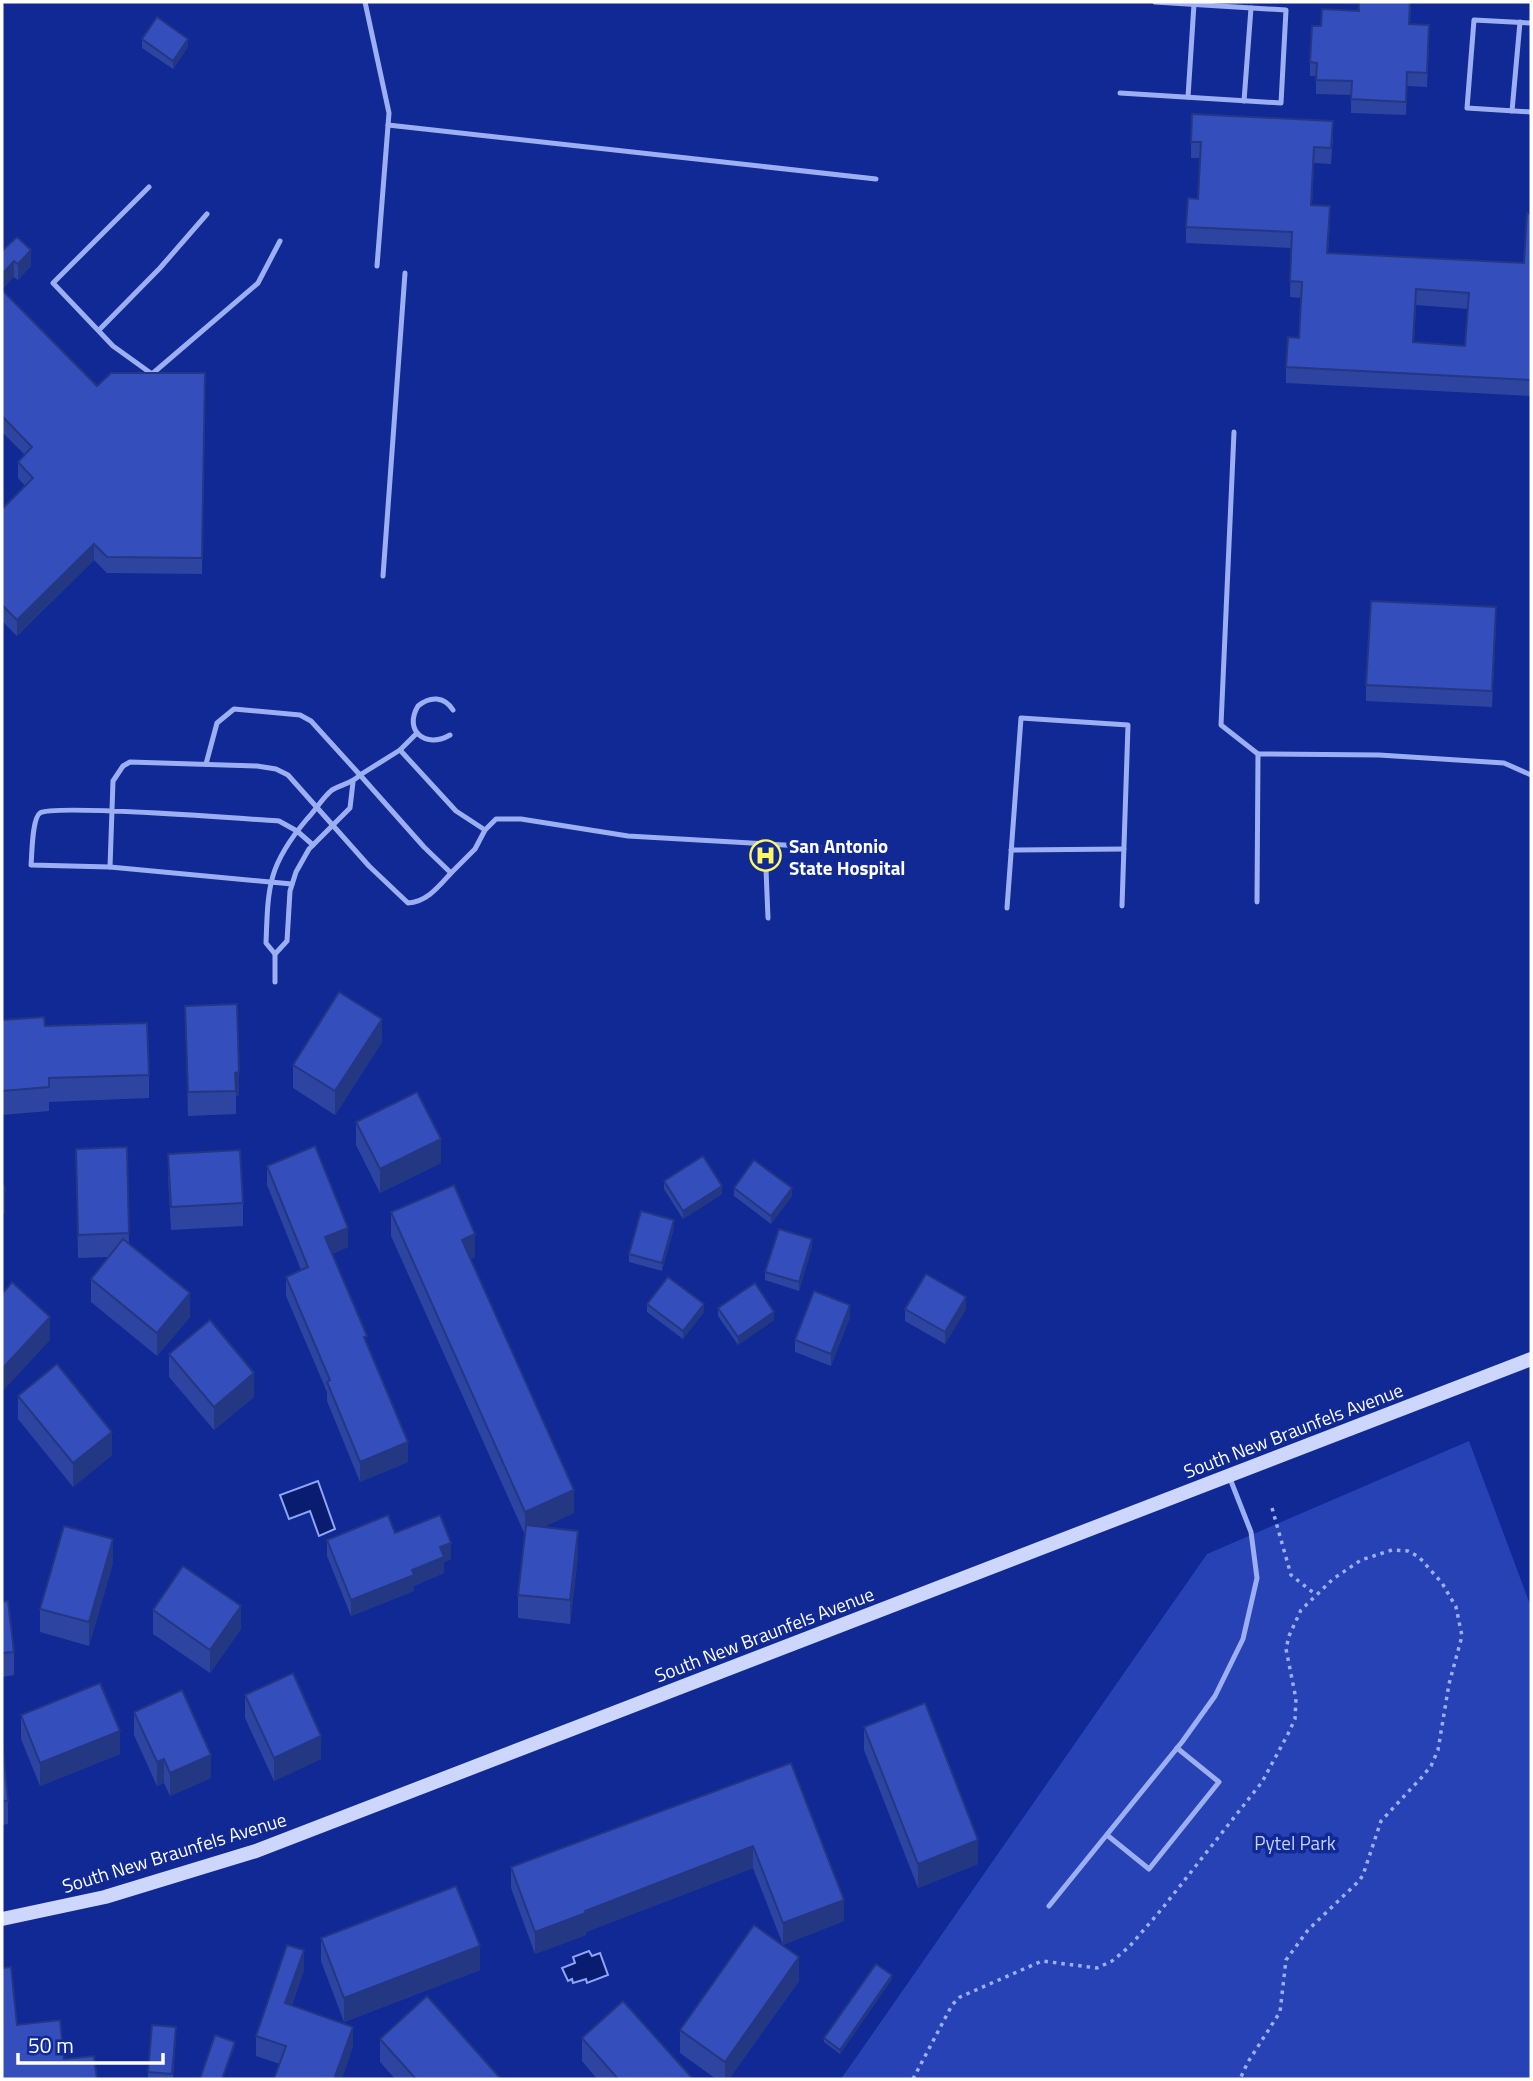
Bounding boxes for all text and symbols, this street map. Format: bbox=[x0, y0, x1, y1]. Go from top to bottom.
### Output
place label: San Antonio State Hospital bbox=[789, 831, 905, 882]
hospital icon: San Antonio State Hospital bbox=[749, 839, 783, 873]
street label: South New Braunfels Avenue bbox=[1179, 1375, 1407, 1485]
street label: South New Braunfels Avenue bbox=[650, 1579, 878, 1689]
street label: South New Braunfels Avenue bbox=[58, 1804, 290, 1900]
park label: Pytel Park bbox=[1254, 1828, 1336, 1857]
scale bar bbox=[18, 2022, 163, 2066]
text: 50 m bbox=[28, 2029, 74, 2061]

